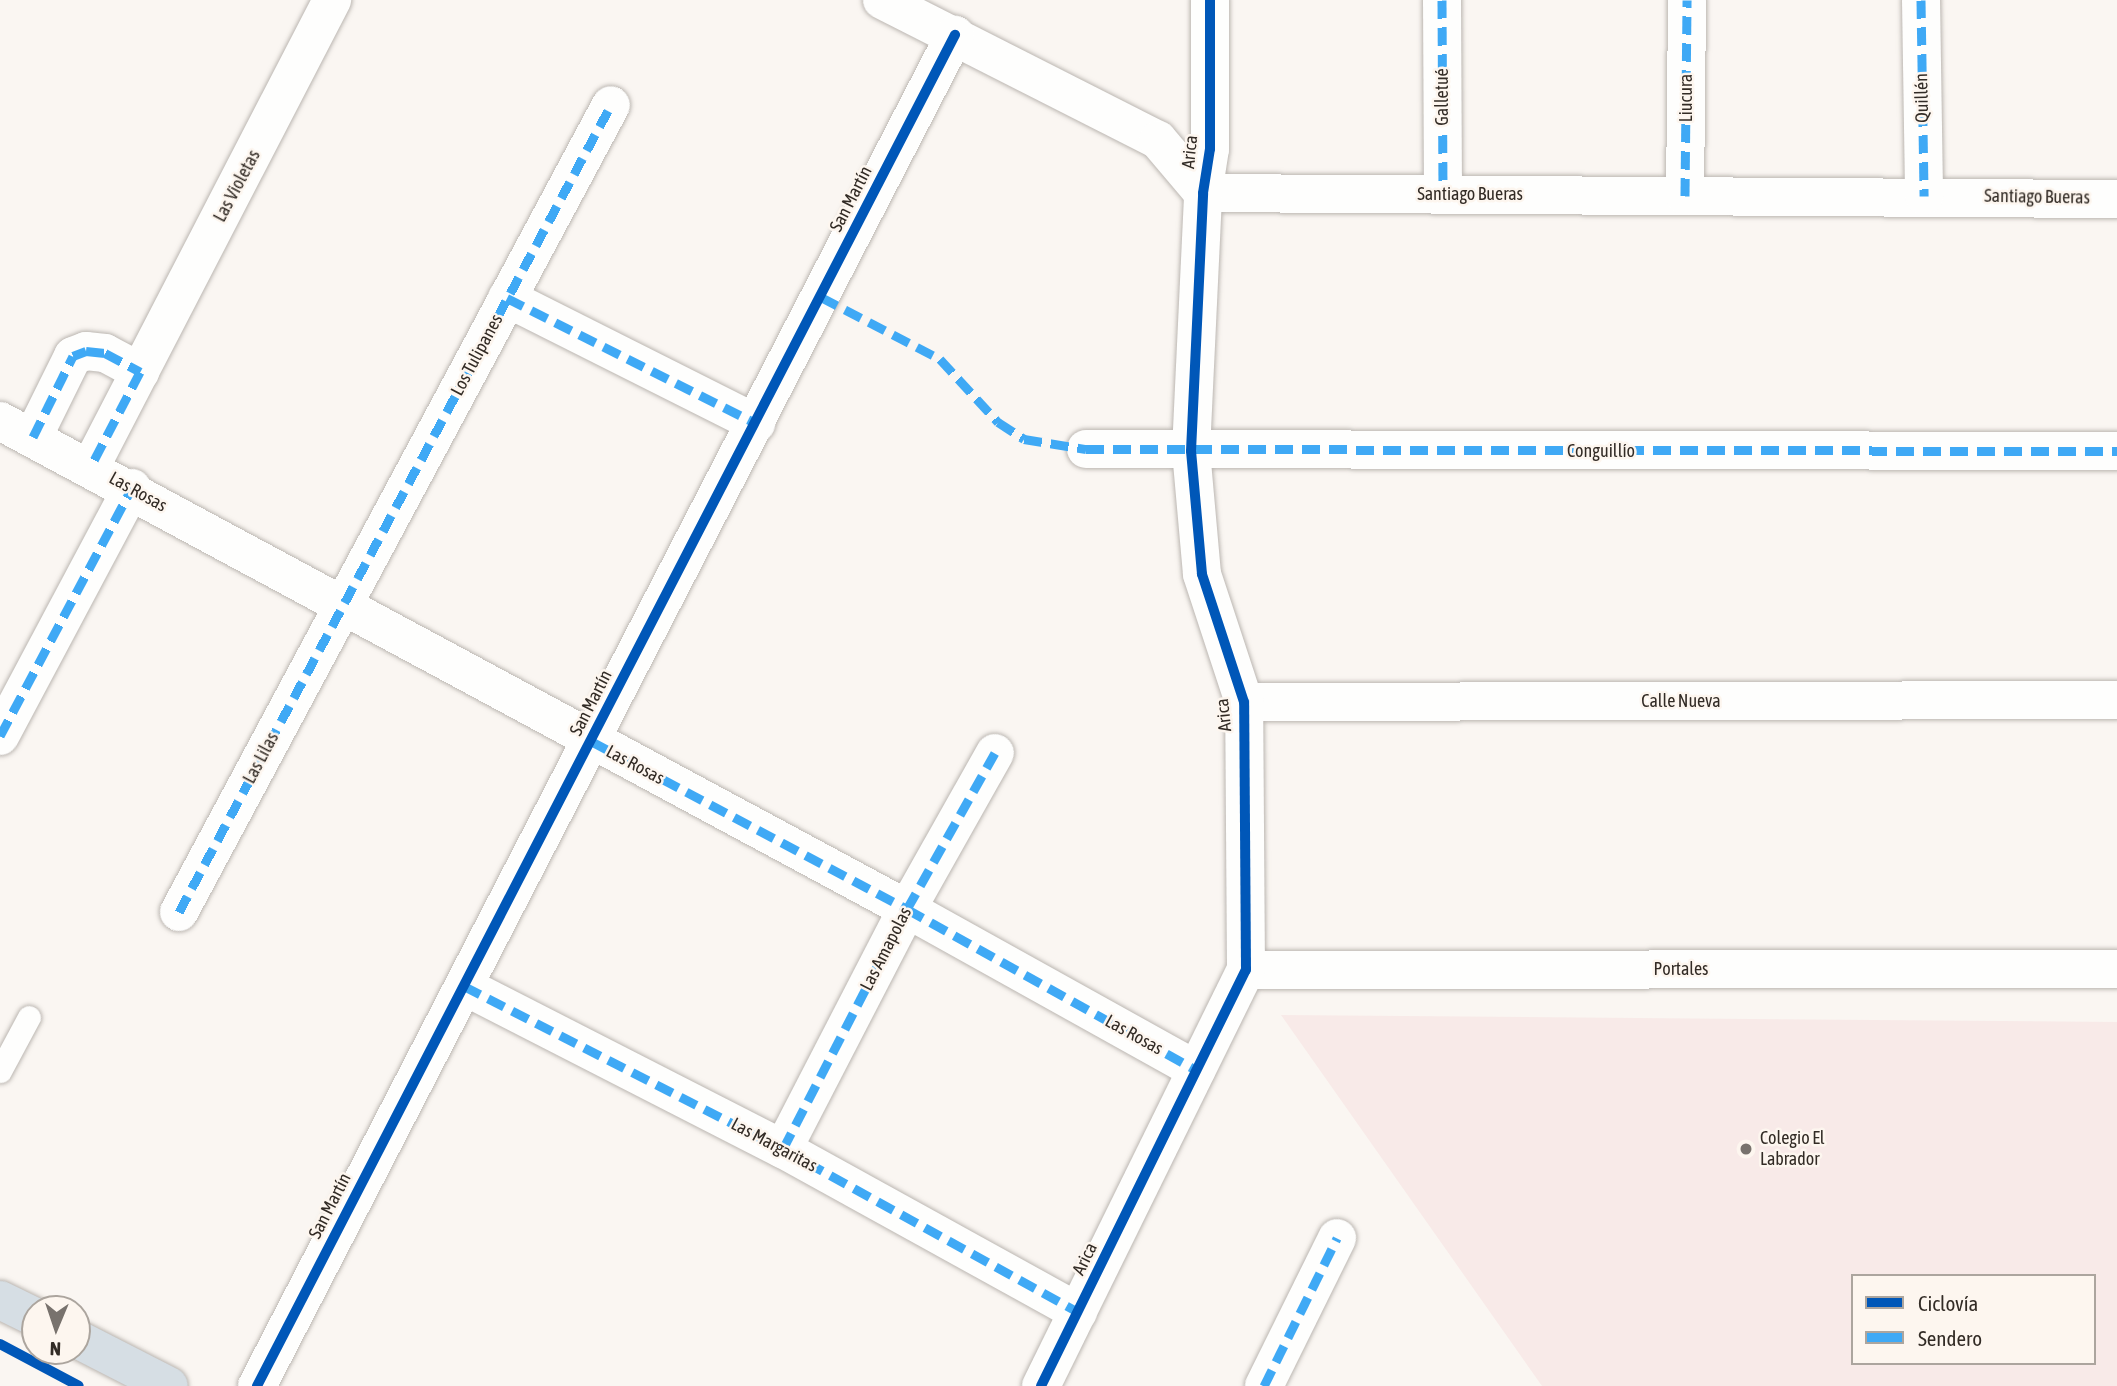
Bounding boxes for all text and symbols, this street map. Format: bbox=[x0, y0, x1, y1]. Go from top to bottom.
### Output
street label: Galletué bbox=[1431, 68, 1453, 126]
street label: Quillén bbox=[1911, 73, 1933, 123]
street label: Liucura bbox=[1675, 74, 1697, 122]
street label: Arica bbox=[1178, 134, 1202, 170]
street label: Las Violetas bbox=[209, 146, 265, 226]
street label: San Martín bbox=[825, 163, 877, 235]
street label: Santiago Bueras bbox=[1417, 183, 1523, 205]
street label: Santiago Bueras bbox=[1984, 185, 2090, 209]
street label: Los Tulipanes bbox=[447, 311, 507, 399]
street label: Conguillío bbox=[1567, 440, 1635, 462]
street label: Las Rosas bbox=[105, 467, 171, 517]
street label: San Martín bbox=[565, 667, 617, 739]
street label: Calle Nueva bbox=[1641, 690, 1721, 712]
street label: Arica bbox=[1212, 697, 1236, 733]
street label: Las Lilas bbox=[239, 729, 283, 787]
street label: Las Rosas bbox=[602, 741, 668, 789]
street label: Las Amapolas bbox=[856, 904, 916, 994]
street label: Portales bbox=[1654, 958, 1708, 980]
street label: Las Rosas bbox=[1101, 1010, 1167, 1060]
street label: Las Margaritas bbox=[727, 1113, 821, 1177]
place label: Colegio El Labrador bbox=[1760, 1128, 1825, 1170]
marker: Colegio El Labrador bbox=[1738, 1141, 1754, 1157]
street label: San Martín bbox=[304, 1170, 356, 1242]
street label: Arica bbox=[1068, 1239, 1102, 1279]
legend bbox=[1851, 1274, 2096, 1365]
text: Ciclovía bbox=[1918, 1291, 1978, 1315]
north arrow bbox=[21, 1295, 91, 1365]
text: Sendero bbox=[1918, 1326, 1982, 1350]
text: N bbox=[49, 1338, 61, 1360]

